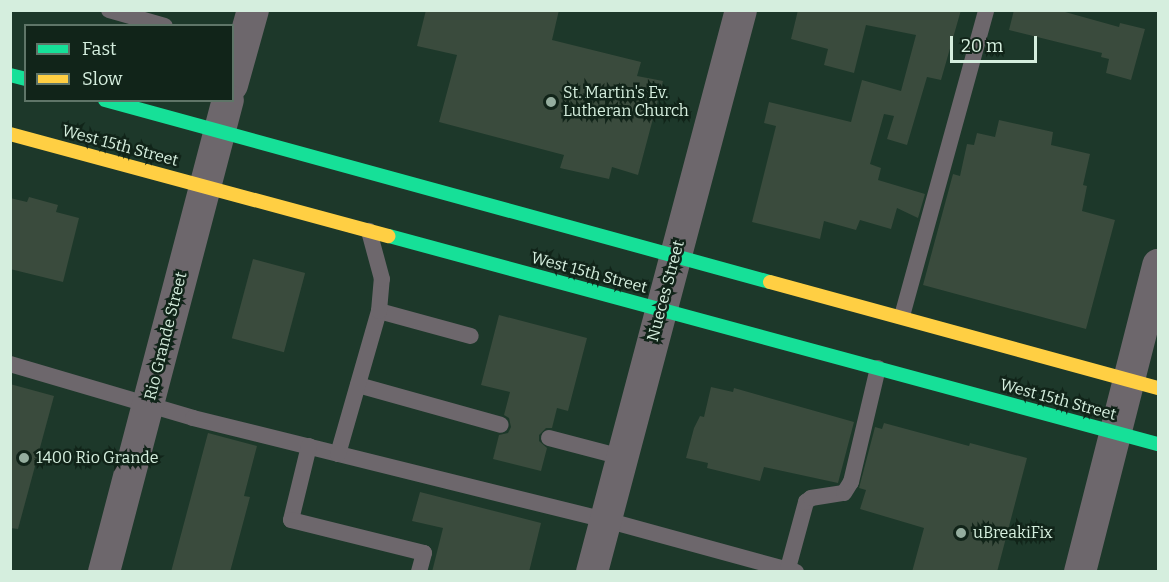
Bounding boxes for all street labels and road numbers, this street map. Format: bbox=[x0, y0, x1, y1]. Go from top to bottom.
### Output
street label: West 15th Street bbox=[60, 121, 180, 171]
street label: Nueces Street bbox=[643, 238, 689, 344]
street label: West 15th Street bbox=[529, 248, 649, 298]
street label: Rio Grande Street bbox=[141, 270, 191, 402]
street label: West 15th Street bbox=[998, 375, 1118, 425]

